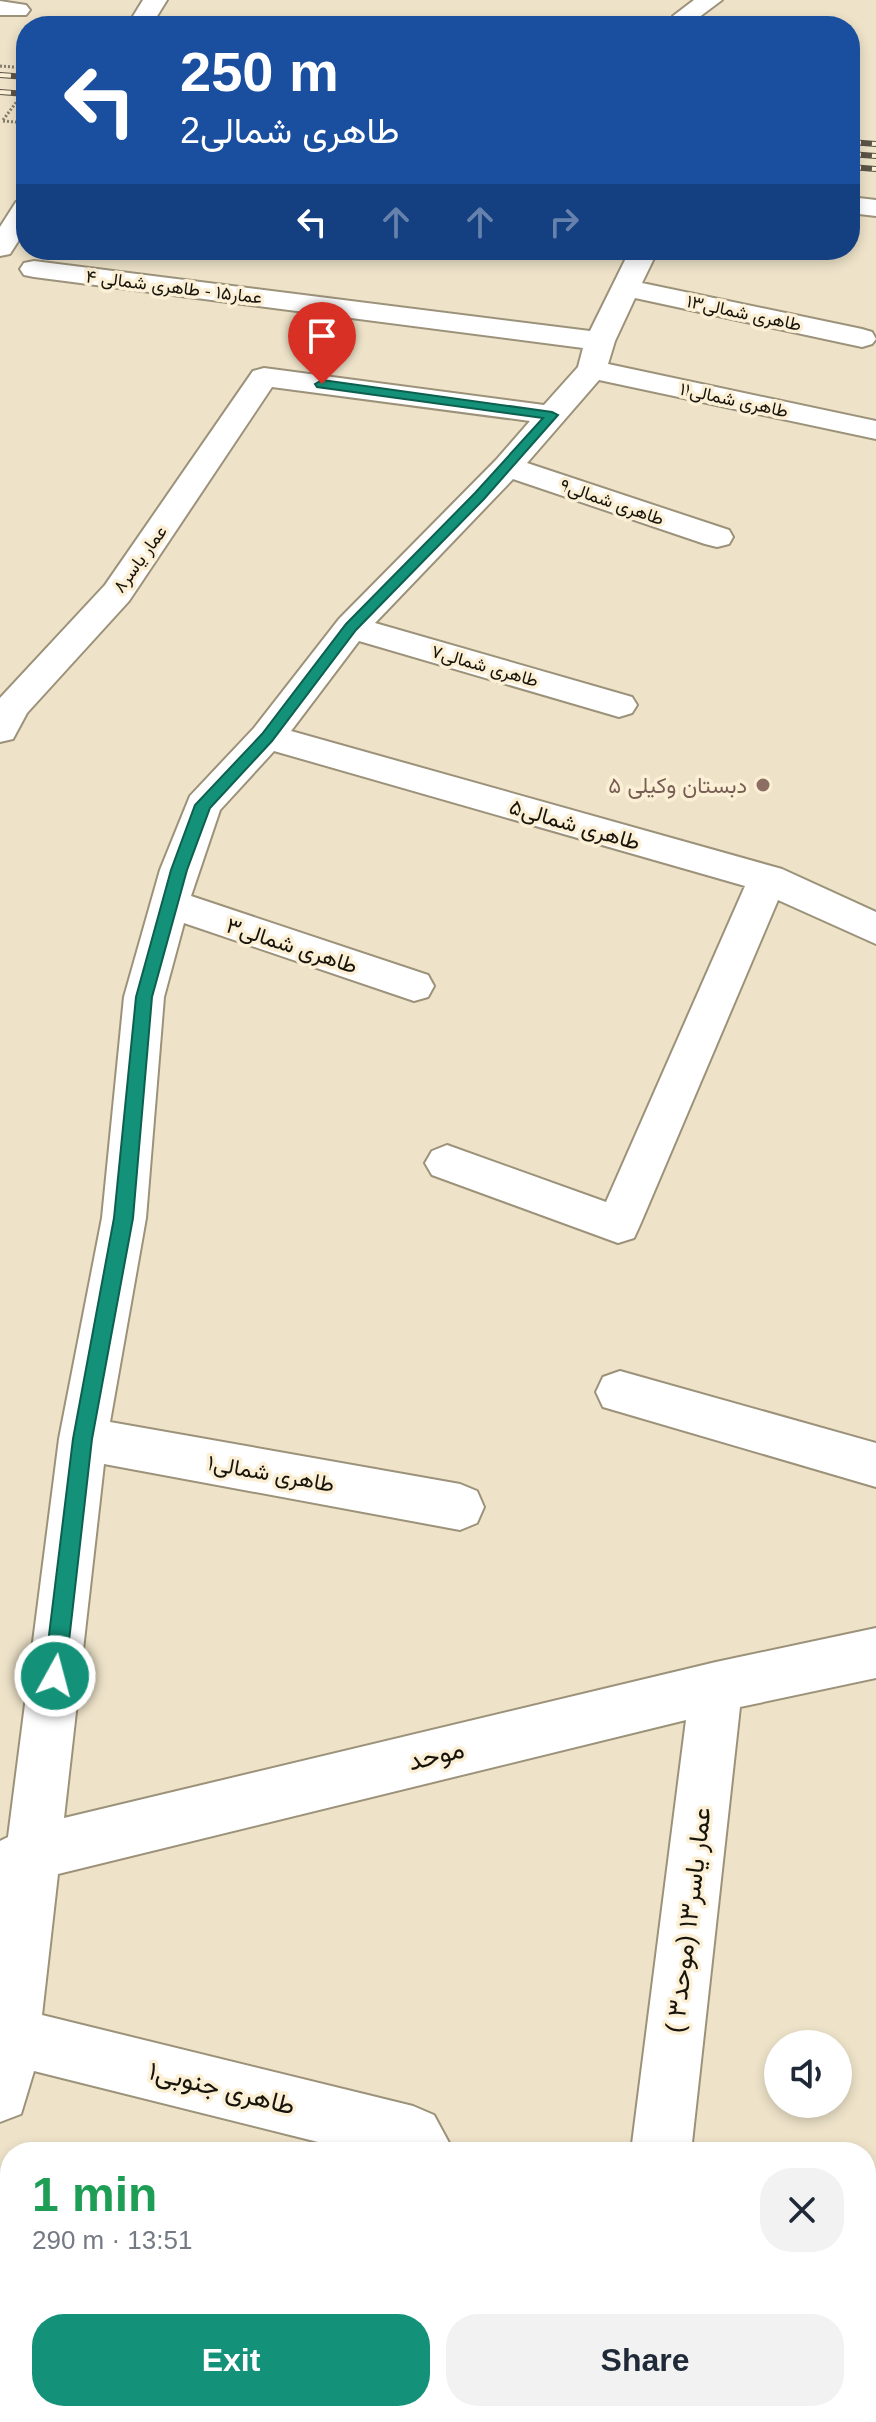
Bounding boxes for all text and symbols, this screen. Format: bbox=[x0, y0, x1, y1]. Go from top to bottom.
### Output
text: 250 m bbox=[180, 40, 339, 103]
icon: left bbox=[48, 48, 152, 152]
text: طاهری شمالی2 bbox=[180, 110, 399, 151]
icon: left bbox=[290, 200, 334, 244]
icon: ahead bbox=[374, 200, 418, 244]
icon: ahead bbox=[458, 200, 502, 244]
icon: right bbox=[542, 200, 586, 244]
street label: عمار۱۵ - طاهری شمالی ۴ bbox=[85, 266, 263, 309]
street label: طاهری شمالی۱۳ bbox=[685, 291, 803, 336]
pin bbox=[288, 302, 356, 384]
icon: arrive bbox=[300, 314, 344, 358]
street label: طاهری شمالی۱۱ bbox=[678, 379, 790, 422]
street label: طاهری شمالی۹ bbox=[557, 475, 666, 530]
street label: عمار یاسر۸ bbox=[109, 522, 172, 597]
street label: طاهری شمالی۷ bbox=[429, 641, 541, 692]
place label: دبستان وکیلی ۵ bbox=[608, 773, 747, 799]
marker: دبستان وکیلی ۵ bbox=[754, 776, 772, 794]
street label: طاهری شمالی۵ bbox=[506, 794, 643, 856]
street label: طاهری شمالی۳ bbox=[223, 913, 361, 979]
street label: طاهری شمالی۱ bbox=[205, 1450, 336, 1498]
position arrow bbox=[13, 1634, 97, 1718]
street label: موحد bbox=[405, 1734, 467, 1777]
street label: عمار یاسر۱۳ (موحد۳ ) bbox=[659, 1805, 718, 2035]
map controls bbox=[764, 2030, 852, 2118]
button: sound bbox=[764, 2030, 852, 2118]
street label: طاهری جنوبی۱ bbox=[146, 2055, 298, 2122]
text: 1 min bbox=[32, 2168, 157, 2221]
button: close bbox=[760, 2168, 844, 2252]
text: 290 m · 13:51 bbox=[32, 2225, 192, 2255]
button: Exit bbox=[32, 2314, 430, 2406]
button: Share bbox=[446, 2314, 844, 2406]

